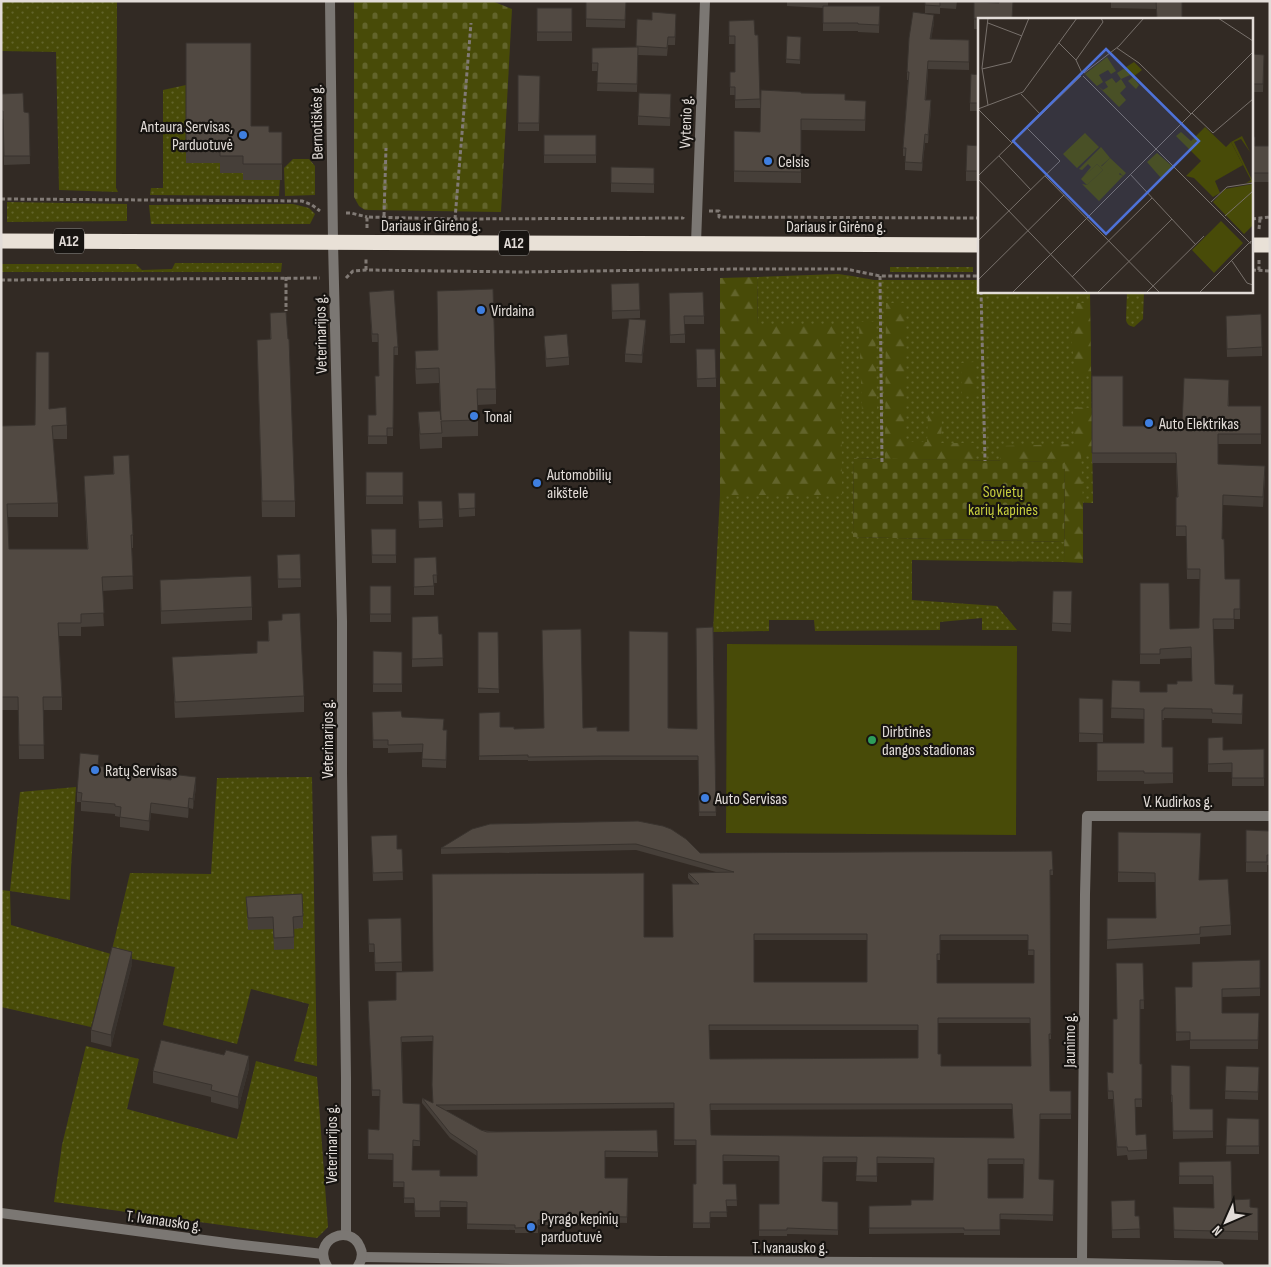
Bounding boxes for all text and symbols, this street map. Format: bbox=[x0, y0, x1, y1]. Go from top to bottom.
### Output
inset map bbox=[978, 18, 1254, 292]
street label: Bernotiškės g. bbox=[307, 84, 328, 160]
street label: Vytenio g. bbox=[676, 95, 697, 149]
place label: Antaura Servisas, Parduotuvė bbox=[139, 118, 233, 155]
marker: Antaura Servisas, Parduotuvė bbox=[237, 129, 249, 141]
place label: Celsis bbox=[778, 153, 810, 172]
marker: Celsis bbox=[762, 155, 774, 167]
street label: Dariaus ir Girėno g. bbox=[381, 217, 481, 236]
street label: Dariaus ir Girėno g. bbox=[786, 218, 886, 237]
road number: A12 bbox=[54, 228, 84, 254]
road number: A12 bbox=[499, 230, 529, 256]
street label: Veterinarijos g. bbox=[311, 294, 332, 374]
place label: Virdaina bbox=[491, 302, 534, 321]
marker: Virdaina bbox=[475, 304, 487, 316]
place label: Tonai bbox=[484, 408, 512, 427]
marker: Tonai bbox=[468, 410, 480, 422]
place label: Auto Elektrikas bbox=[1158, 415, 1239, 434]
marker: Auto Elektrikas bbox=[1143, 417, 1155, 429]
place label: Automobilių aikštelė bbox=[546, 466, 611, 503]
marker: Automobilių aikštelė bbox=[531, 477, 543, 489]
park label: Sovietų karių kapinės bbox=[968, 483, 1038, 520]
street label: Veterinarijos g. bbox=[319, 699, 338, 779]
place label: Dirbtinės dangos stadionas bbox=[882, 723, 975, 760]
marker: Dirbtinės dangos stadionas bbox=[866, 734, 878, 746]
place label: Ratų Servisas bbox=[105, 762, 177, 781]
marker: Ratų Servisas bbox=[89, 764, 101, 776]
place label: Auto Servisas bbox=[714, 790, 787, 809]
marker: Auto Servisas bbox=[699, 792, 711, 804]
street label: V. Kudirkos g. bbox=[1143, 793, 1213, 812]
street label: Jaunimo g. bbox=[1061, 1013, 1080, 1068]
street label: Veterinarijos g. bbox=[323, 1104, 342, 1184]
north arrow bbox=[1201, 1197, 1251, 1247]
street label: T. Ivanausko g. bbox=[125, 1207, 203, 1236]
place label: Pyrago kepinių parduotuvė bbox=[541, 1210, 619, 1247]
marker: Pyrago kepinių parduotuvė bbox=[525, 1221, 537, 1233]
text: N bbox=[1209, 1222, 1226, 1239]
street label: T. Ivanausko g. bbox=[752, 1239, 828, 1258]

